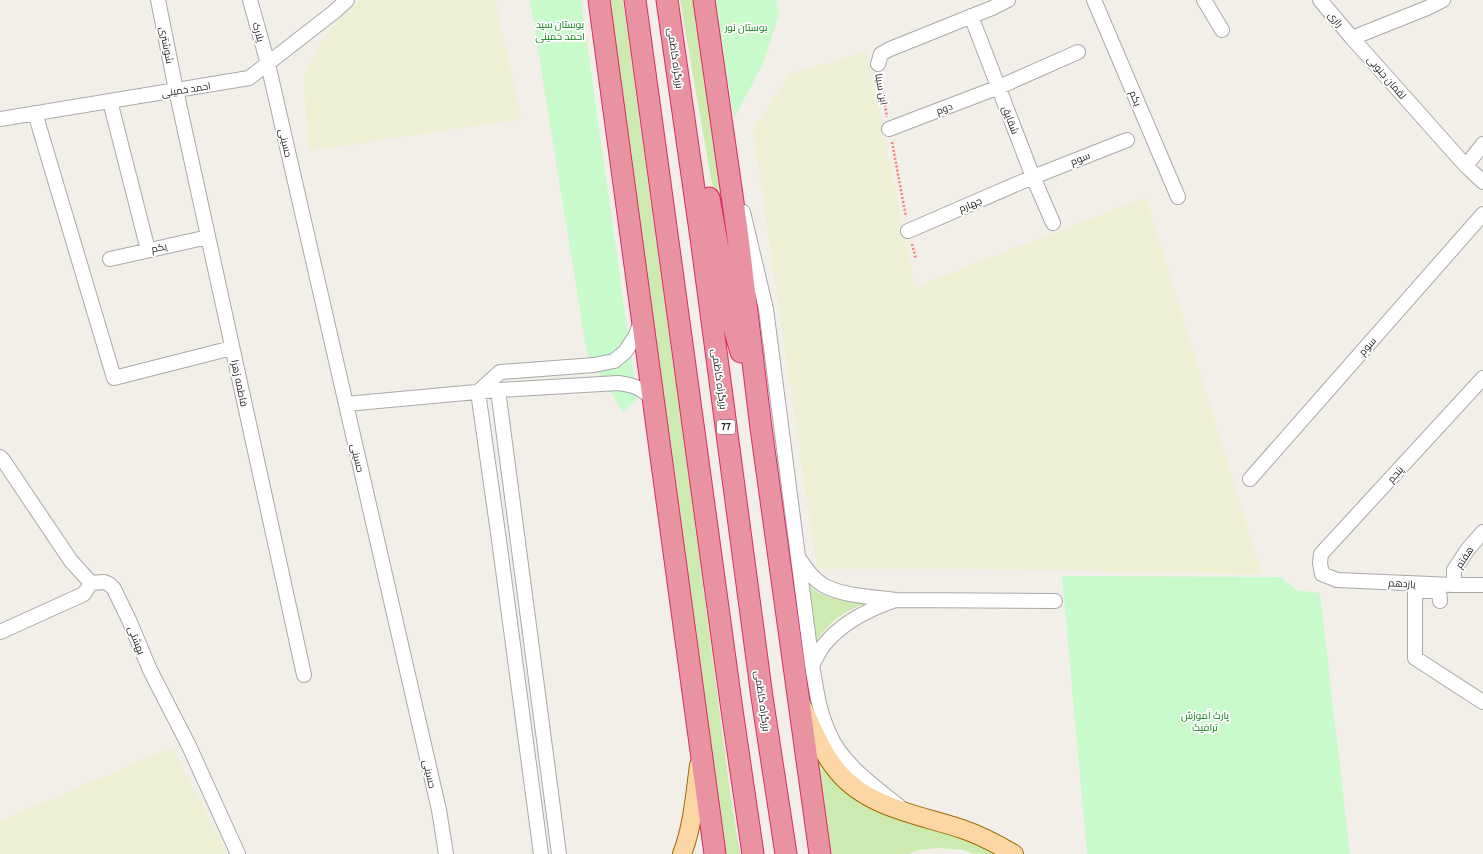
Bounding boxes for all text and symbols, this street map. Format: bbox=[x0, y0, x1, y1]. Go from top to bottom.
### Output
street label: رازی bbox=[1324, 9, 1345, 31]
park label: بوستان سید احمد خمینی bbox=[535, 19, 585, 44]
street label: پلارک bbox=[249, 21, 266, 44]
park label: بوستان نور bbox=[724, 22, 767, 35]
street label: شوشتری bbox=[156, 26, 175, 65]
street label: بزرگراه کاظمی bbox=[664, 27, 685, 89]
street label: لقمان جنوبی bbox=[1363, 53, 1408, 102]
street label: ابن سینا bbox=[871, 72, 890, 106]
street label: احمد خمینی bbox=[161, 80, 212, 101]
street label: یکم bbox=[1126, 89, 1144, 109]
street label: دوم bbox=[934, 100, 955, 118]
street label: شقایق bbox=[998, 105, 1021, 137]
street label: حسینی bbox=[275, 128, 294, 159]
street label: سوم bbox=[1069, 150, 1092, 169]
street label: چهارم bbox=[957, 195, 984, 216]
street label: یکم bbox=[150, 240, 169, 256]
street label: سوم bbox=[1357, 335, 1380, 359]
street label: بزرگراه کاظمی bbox=[708, 348, 729, 410]
street label: فاطمه زهرا bbox=[227, 359, 250, 408]
road number: 77 bbox=[717, 420, 735, 434]
street label: حسینی bbox=[347, 443, 366, 474]
street label: پنجم bbox=[1385, 464, 1407, 486]
street label: هفتم bbox=[1453, 544, 1477, 571]
street label: یازدهم bbox=[1388, 577, 1416, 592]
street label: بهشتی bbox=[124, 624, 147, 657]
street label: بزرگراه کاظمی bbox=[751, 670, 772, 732]
park label: پارک آموزش ترافیک bbox=[1181, 710, 1229, 735]
street label: حسینی bbox=[419, 759, 438, 790]

